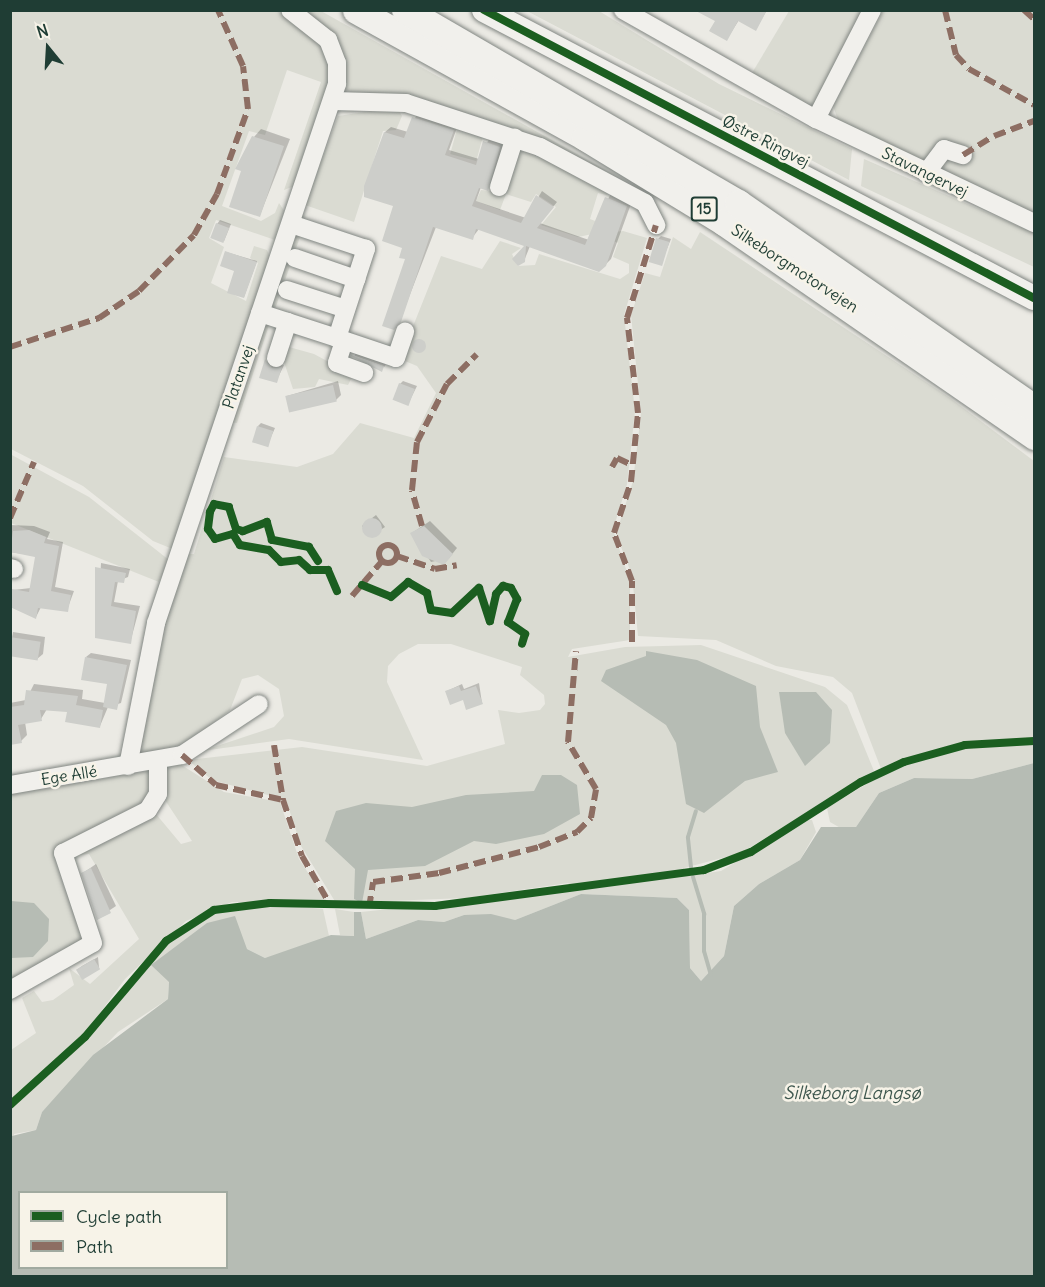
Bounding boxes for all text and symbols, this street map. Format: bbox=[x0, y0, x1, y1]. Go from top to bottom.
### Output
north arrow bbox=[18, 18, 78, 78]
text: N bbox=[34, 20, 51, 42]
street label: Østre Ringvej bbox=[719, 111, 813, 171]
street label: Stavangervej bbox=[879, 143, 971, 201]
road number: 15 bbox=[690, 197, 718, 221]
street label: Silkeborgmotorvejen bbox=[728, 220, 862, 316]
street label: Platanvej bbox=[218, 343, 258, 411]
street label: Ege Allé bbox=[40, 761, 98, 789]
water label: Silkeborg Langsø bbox=[783, 1082, 921, 1104]
legend bbox=[18, 1191, 228, 1269]
text: Cycle path bbox=[76, 1205, 162, 1228]
text: Path bbox=[76, 1235, 113, 1258]

